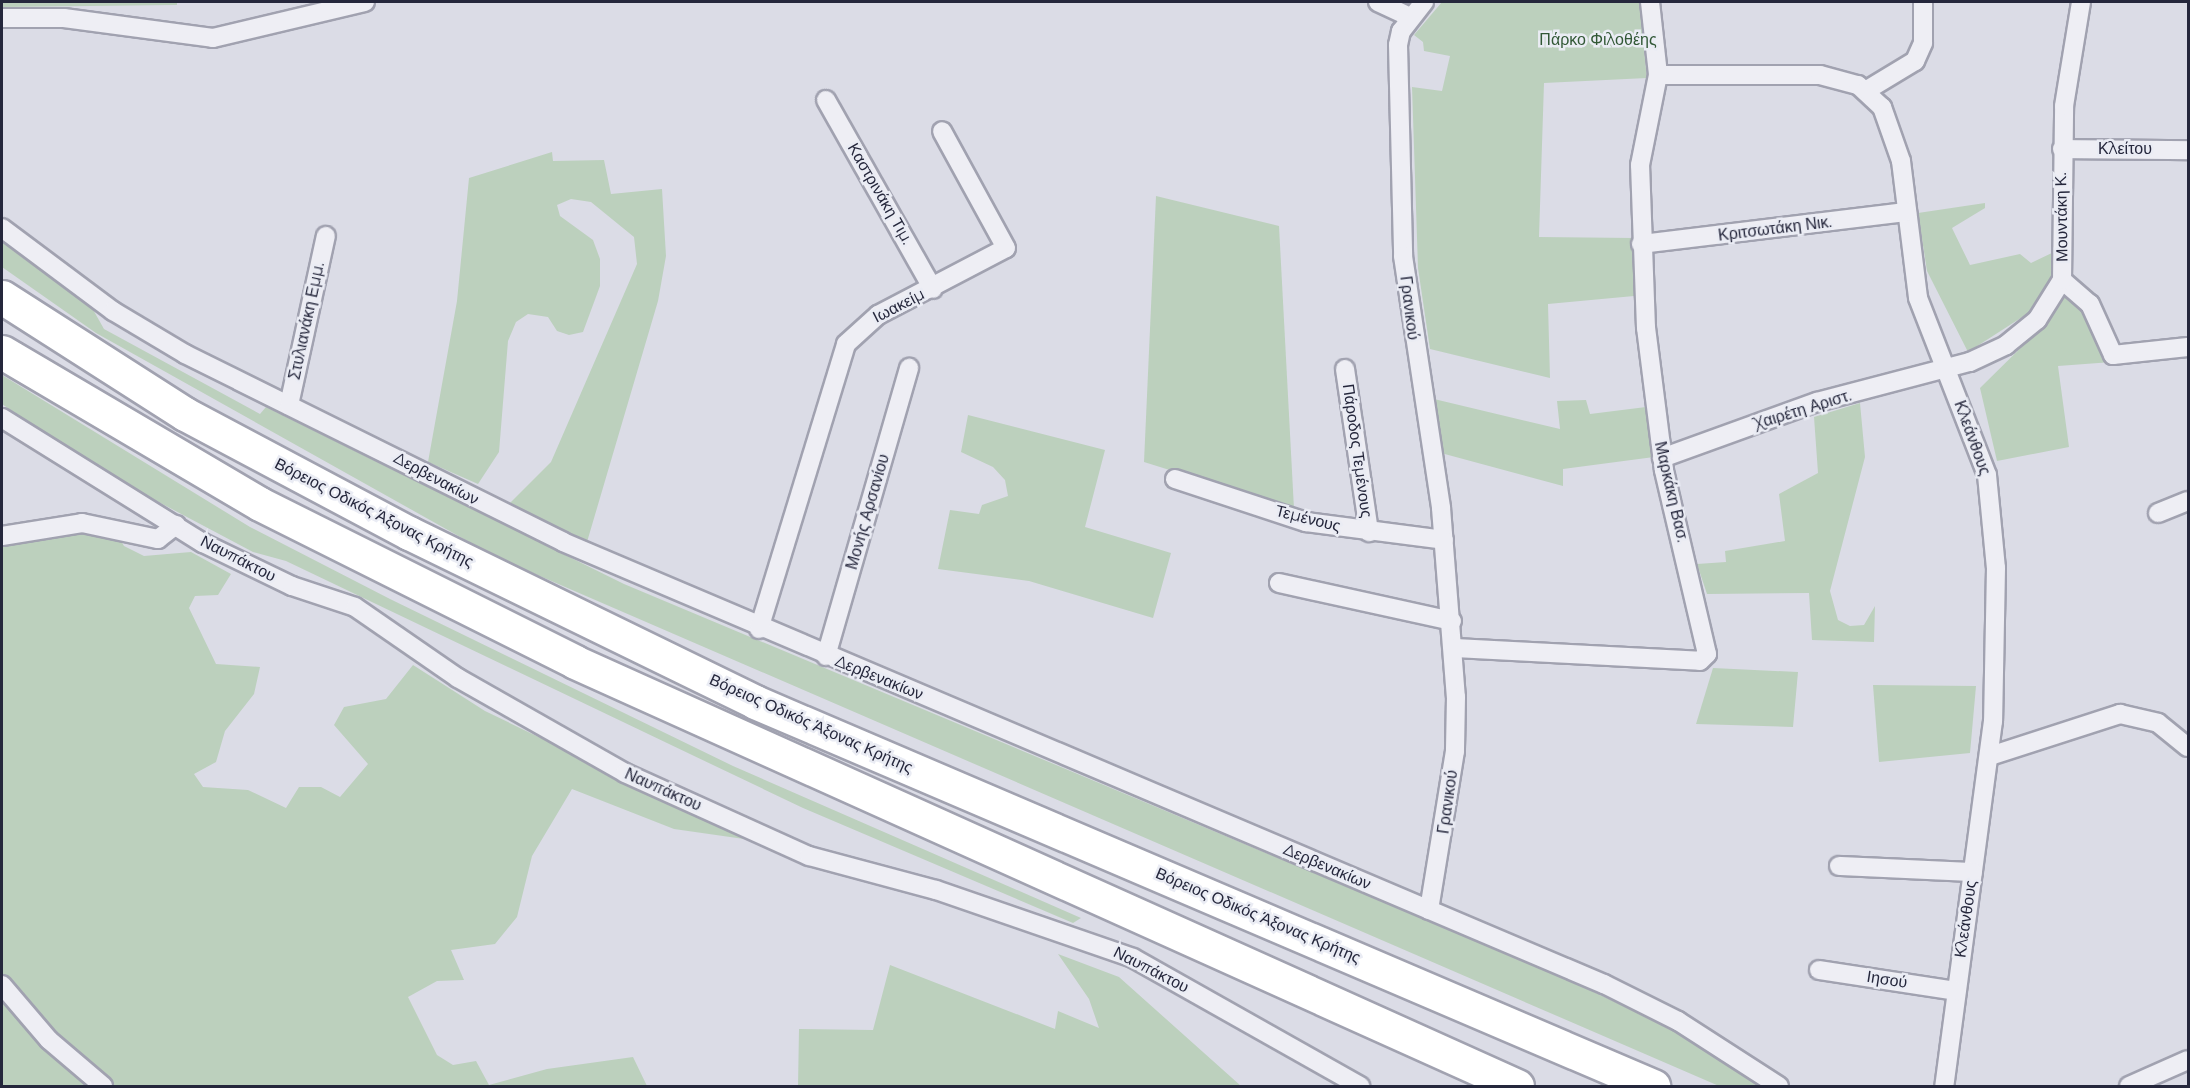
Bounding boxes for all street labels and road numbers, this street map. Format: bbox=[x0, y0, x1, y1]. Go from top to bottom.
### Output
street label: Κλείτου bbox=[2098, 139, 2152, 159]
street label: Καστρινάκη Τιμ. bbox=[843, 140, 917, 248]
street label: Μουντάκη Κ. bbox=[2052, 172, 2072, 262]
street label: Κριτσωτάκη Νικ. bbox=[1717, 212, 1833, 246]
street label: Στυλιανάκη Εμμ. bbox=[285, 260, 329, 382]
street label: Γρανικού bbox=[1396, 275, 1422, 341]
street label: Ιωακείμ bbox=[870, 285, 928, 327]
street label: Πάροδος Τεμένους bbox=[1338, 383, 1376, 519]
street label: Χαιρέτη Αριστ. bbox=[1752, 386, 1854, 434]
street label: Κλεάνθους bbox=[1950, 398, 1994, 478]
street label: Μαρκάκη Βασ. bbox=[1650, 440, 1692, 544]
street label: Δερβενακίων bbox=[390, 449, 482, 509]
street label: Μονής Αρσανίου bbox=[842, 452, 894, 572]
street label: Βόρειος Οδικός Άξονας Κρήτης bbox=[271, 454, 477, 572]
street label: Τεμένους bbox=[1273, 502, 1343, 536]
street label: Ναυπάκτου bbox=[197, 532, 279, 586]
street label: Δερβενακίων bbox=[832, 652, 926, 704]
street label: Βόρειος Οδικός Άξονας Κρήτης bbox=[706, 670, 916, 778]
street label: Ναυπάκτου bbox=[622, 765, 704, 815]
street label: Γρανικού bbox=[1434, 769, 1462, 835]
street label: Δερβενακίων bbox=[1280, 840, 1374, 894]
street label: Βόρειος Οδικός Άξονας Κρήτης bbox=[1153, 864, 1363, 968]
street label: Κλεάνθους bbox=[1951, 879, 1981, 959]
street label: Ναυπάκτου bbox=[1110, 943, 1192, 997]
street label: Ιησού bbox=[1865, 967, 1909, 993]

